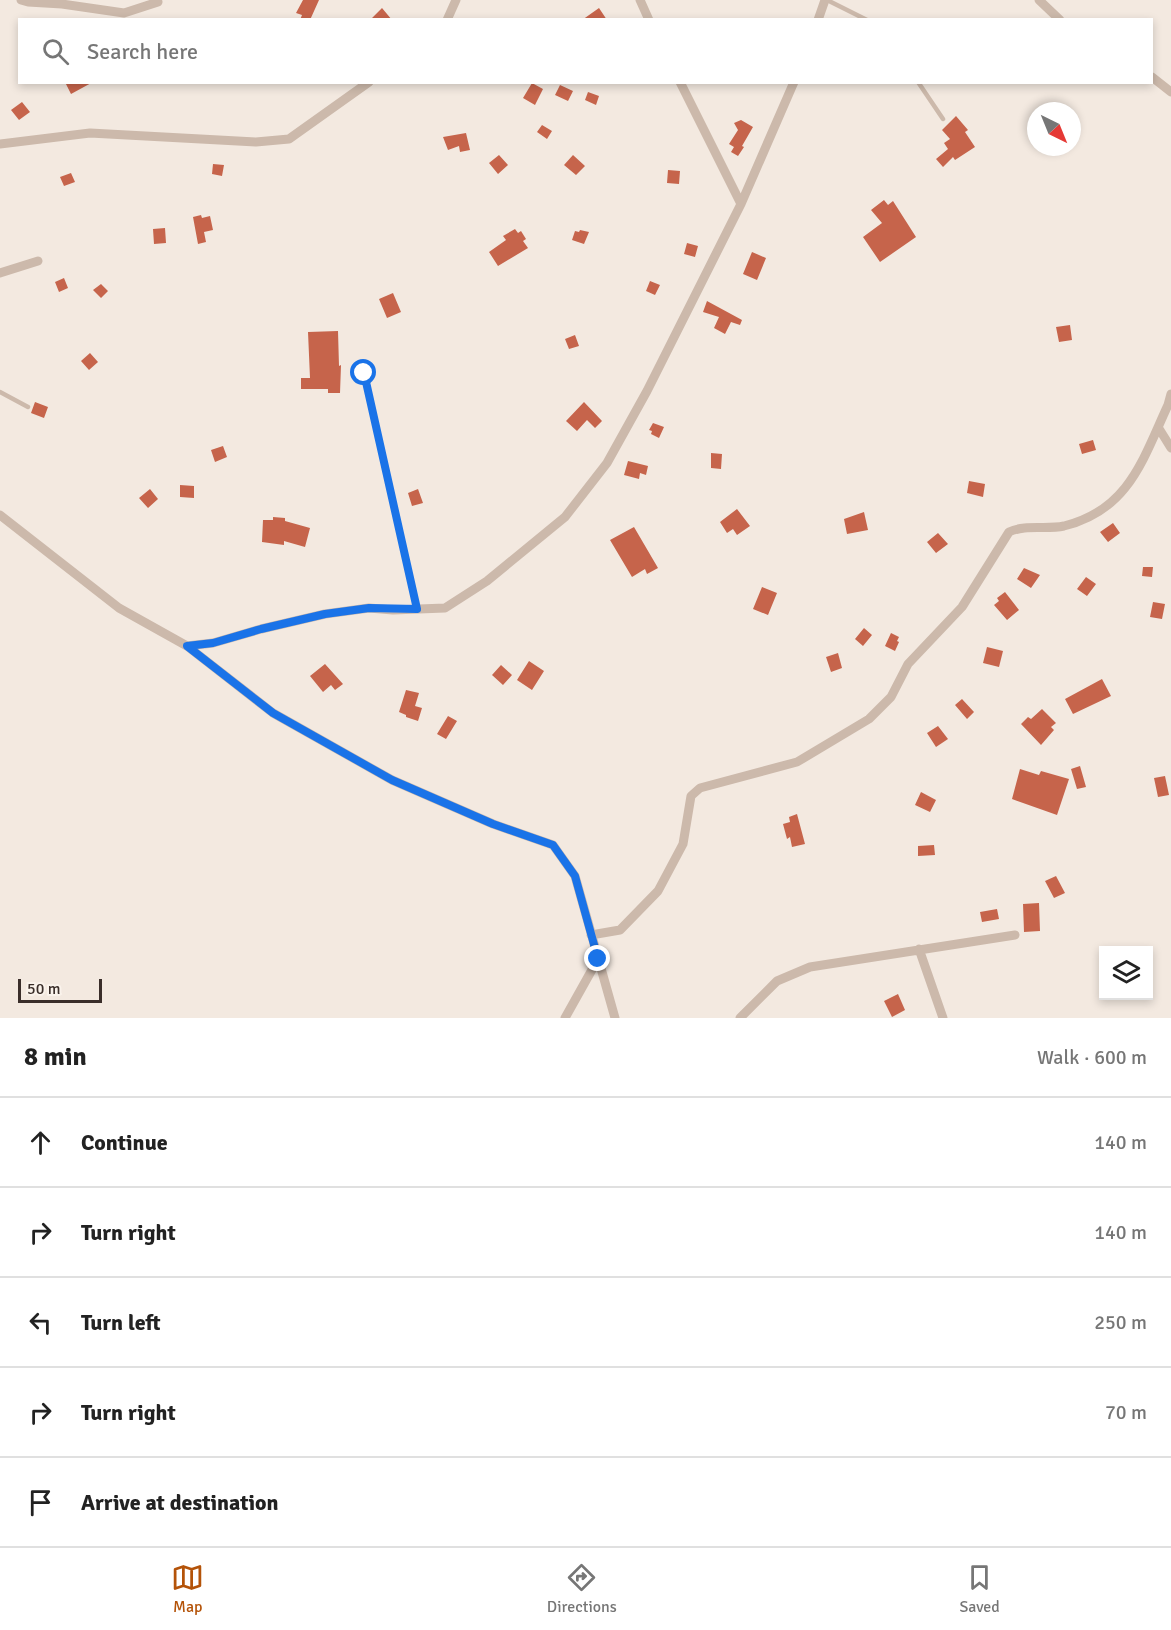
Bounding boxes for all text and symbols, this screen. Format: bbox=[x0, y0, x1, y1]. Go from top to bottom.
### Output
search box bbox=[18, 18, 1153, 84]
icon: search bbox=[39, 35, 72, 68]
text: Search here bbox=[87, 38, 198, 65]
north arrow bbox=[1027, 102, 1081, 156]
route start bbox=[350, 359, 376, 385]
route end bbox=[584, 945, 610, 971]
map controls bbox=[1099, 946, 1153, 1000]
button: layers bbox=[1099, 946, 1153, 1000]
scale bar bbox=[18, 976, 102, 1004]
text: 50 m bbox=[27, 979, 61, 999]
text: 8 min bbox=[24, 1041, 87, 1073]
text: Walk · 600 m bbox=[1037, 1045, 1147, 1070]
icon: ahead bbox=[24, 1126, 57, 1159]
text: Continue bbox=[81, 1129, 168, 1156]
text: 140 m bbox=[1094, 1130, 1147, 1155]
icon: right bbox=[24, 1216, 57, 1249]
text: Turn right bbox=[81, 1219, 176, 1246]
text: 140 m bbox=[1094, 1220, 1147, 1245]
icon: left bbox=[24, 1306, 57, 1339]
text: Turn left bbox=[81, 1309, 161, 1336]
text: 250 m bbox=[1094, 1310, 1147, 1335]
icon: right bbox=[24, 1396, 57, 1429]
text: Turn right bbox=[81, 1399, 176, 1426]
text: 70 m bbox=[1105, 1400, 1147, 1425]
icon: arrive bbox=[24, 1486, 57, 1519]
text: Arrive at destination bbox=[81, 1489, 278, 1516]
tab: Map bbox=[171, 1561, 204, 1617]
tab: Directions bbox=[547, 1561, 617, 1617]
tab: Saved bbox=[959, 1561, 1000, 1617]

